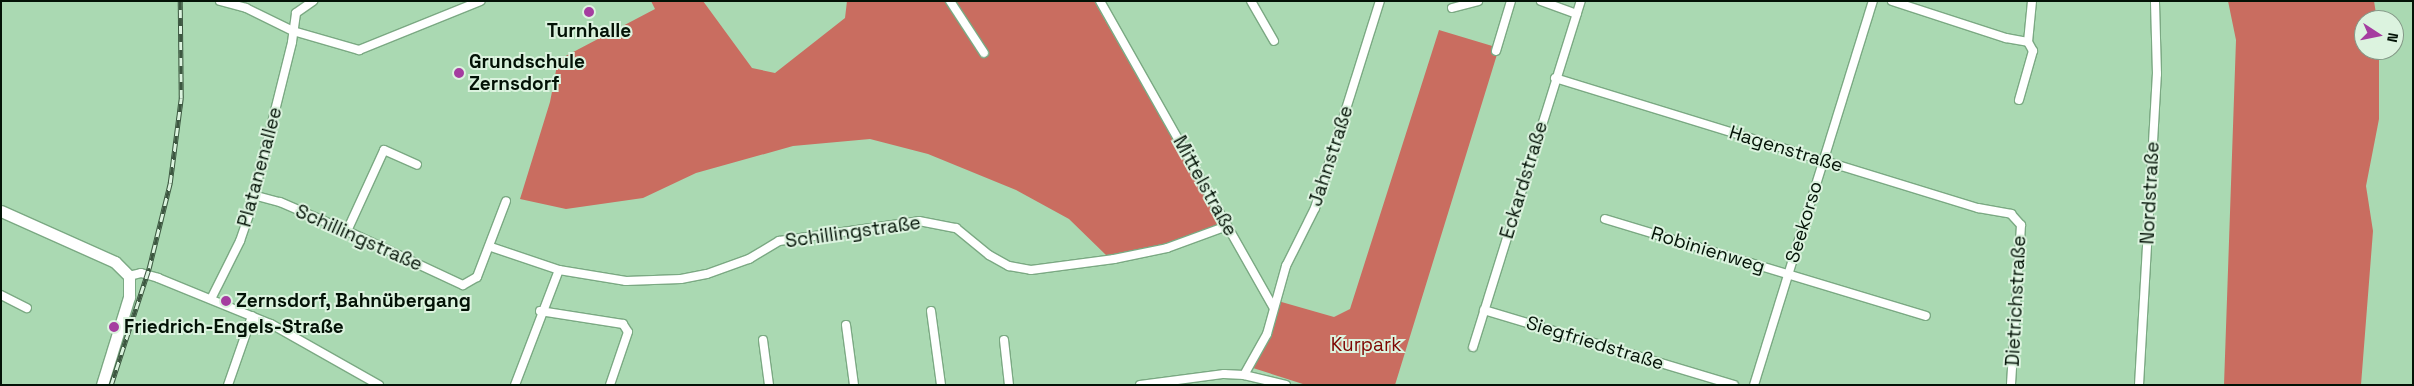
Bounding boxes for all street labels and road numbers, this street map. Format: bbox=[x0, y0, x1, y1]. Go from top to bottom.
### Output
street label: Jahnstraße bbox=[1304, 103, 1358, 209]
street label: Platanenallee bbox=[233, 105, 287, 229]
street label: Eckardstraße bbox=[1495, 119, 1553, 241]
street label: Hagenstraße bbox=[1726, 121, 1846, 177]
street label: Mittelstraße bbox=[1168, 132, 1242, 240]
street label: Nordstraße bbox=[2136, 141, 2164, 245]
street label: Seekorso bbox=[1781, 178, 1827, 266]
street label: Schillingstraße bbox=[292, 200, 426, 276]
street label: Schillingstraße bbox=[784, 211, 922, 253]
street label: Robinienweg bbox=[1648, 222, 1768, 278]
street label: Dietrichstraße bbox=[2001, 235, 2031, 367]
street label: Siegfriedstraße bbox=[1523, 311, 1667, 375]

